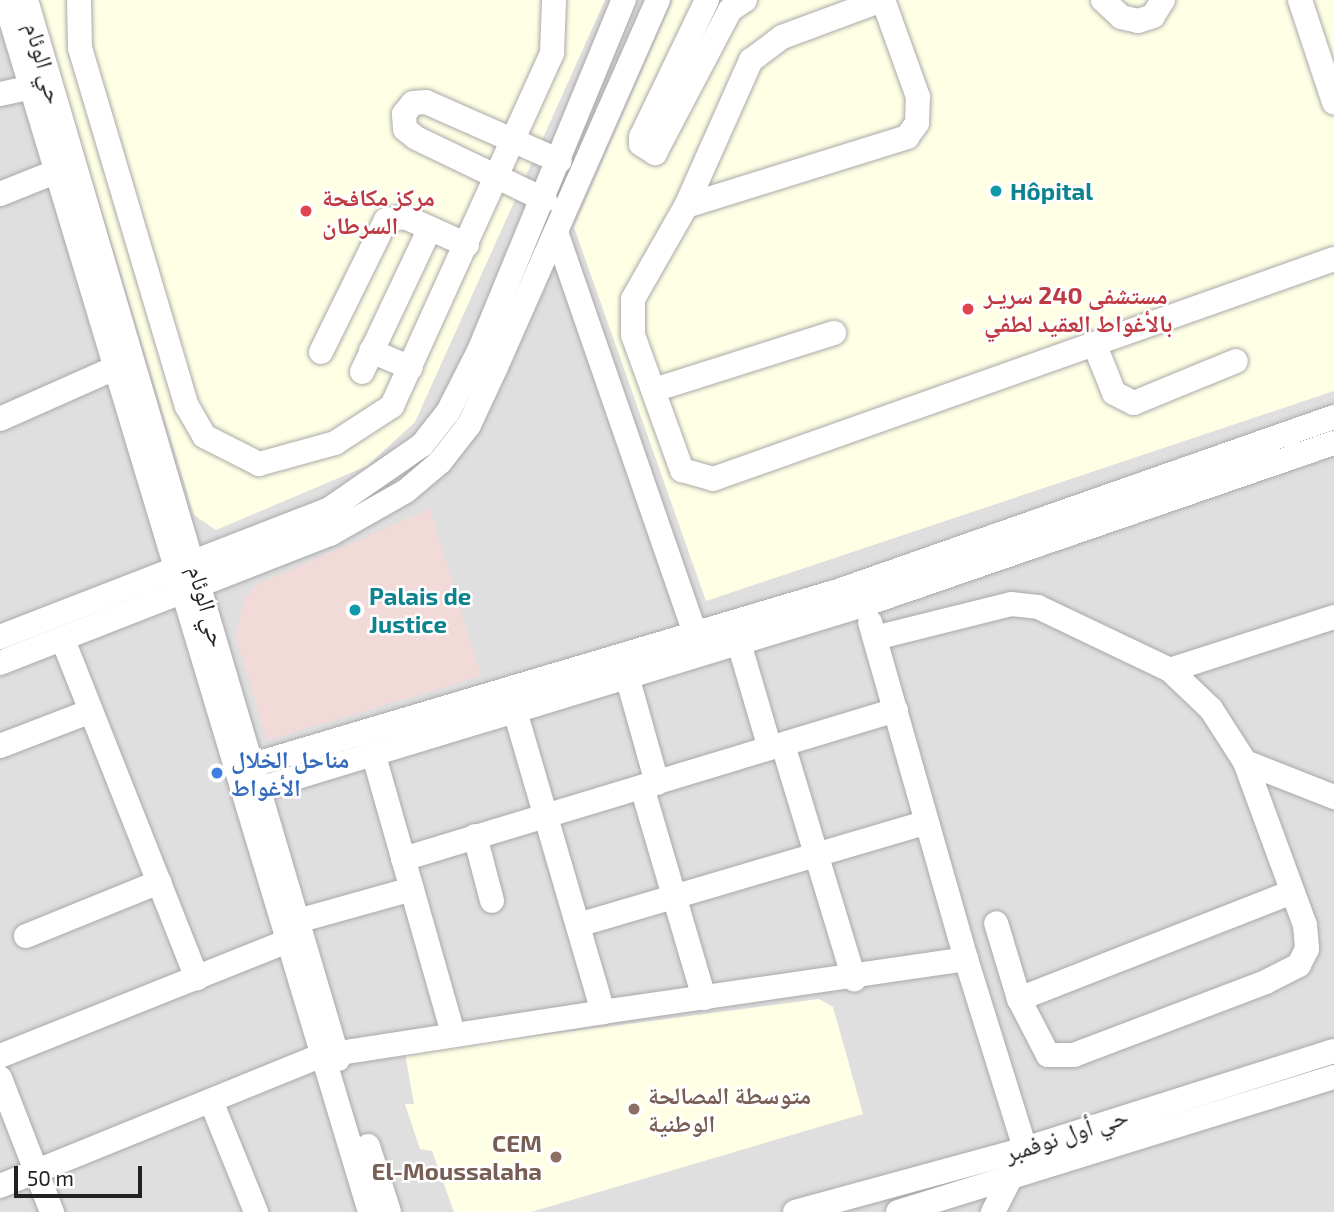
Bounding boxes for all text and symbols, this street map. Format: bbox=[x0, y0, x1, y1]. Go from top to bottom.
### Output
street label: حي الوئام bbox=[20, 19, 70, 107]
place label: Hôpital bbox=[1010, 177, 1093, 205]
place label: مركز مكافحة السرطان bbox=[322, 183, 435, 239]
marker: Hôpital bbox=[988, 183, 1004, 199]
marker: مركز مكافحة السرطان bbox=[296, 201, 316, 221]
place label: مستشفى 240 سريـر بالأغواط العقيد لطفي bbox=[984, 281, 1172, 337]
marker: مستشفى 240 سريـر بالأغواط العقيد لطفي bbox=[958, 299, 978, 319]
street label: حي الوئام bbox=[183, 562, 233, 650]
place label: Palais de Justice bbox=[369, 582, 471, 638]
marker: Palais de Justice bbox=[347, 602, 363, 618]
place label: مناحل الخلال الأغواط bbox=[231, 745, 349, 801]
marker: مناحل الخلال الأغواط bbox=[209, 765, 225, 781]
place label: متوسطة المصالحة الوطنية bbox=[648, 1081, 811, 1137]
street label: حي أول نوفمبر bbox=[1001, 1100, 1131, 1168]
marker: متوسطة المصالحة الوطنية bbox=[626, 1101, 642, 1117]
place label: CEM El-Moussalaha bbox=[372, 1129, 542, 1185]
marker: CEM El-Moussalaha bbox=[548, 1149, 564, 1165]
scale bar bbox=[18, 1152, 145, 1196]
text: 50 m bbox=[27, 1165, 74, 1190]

